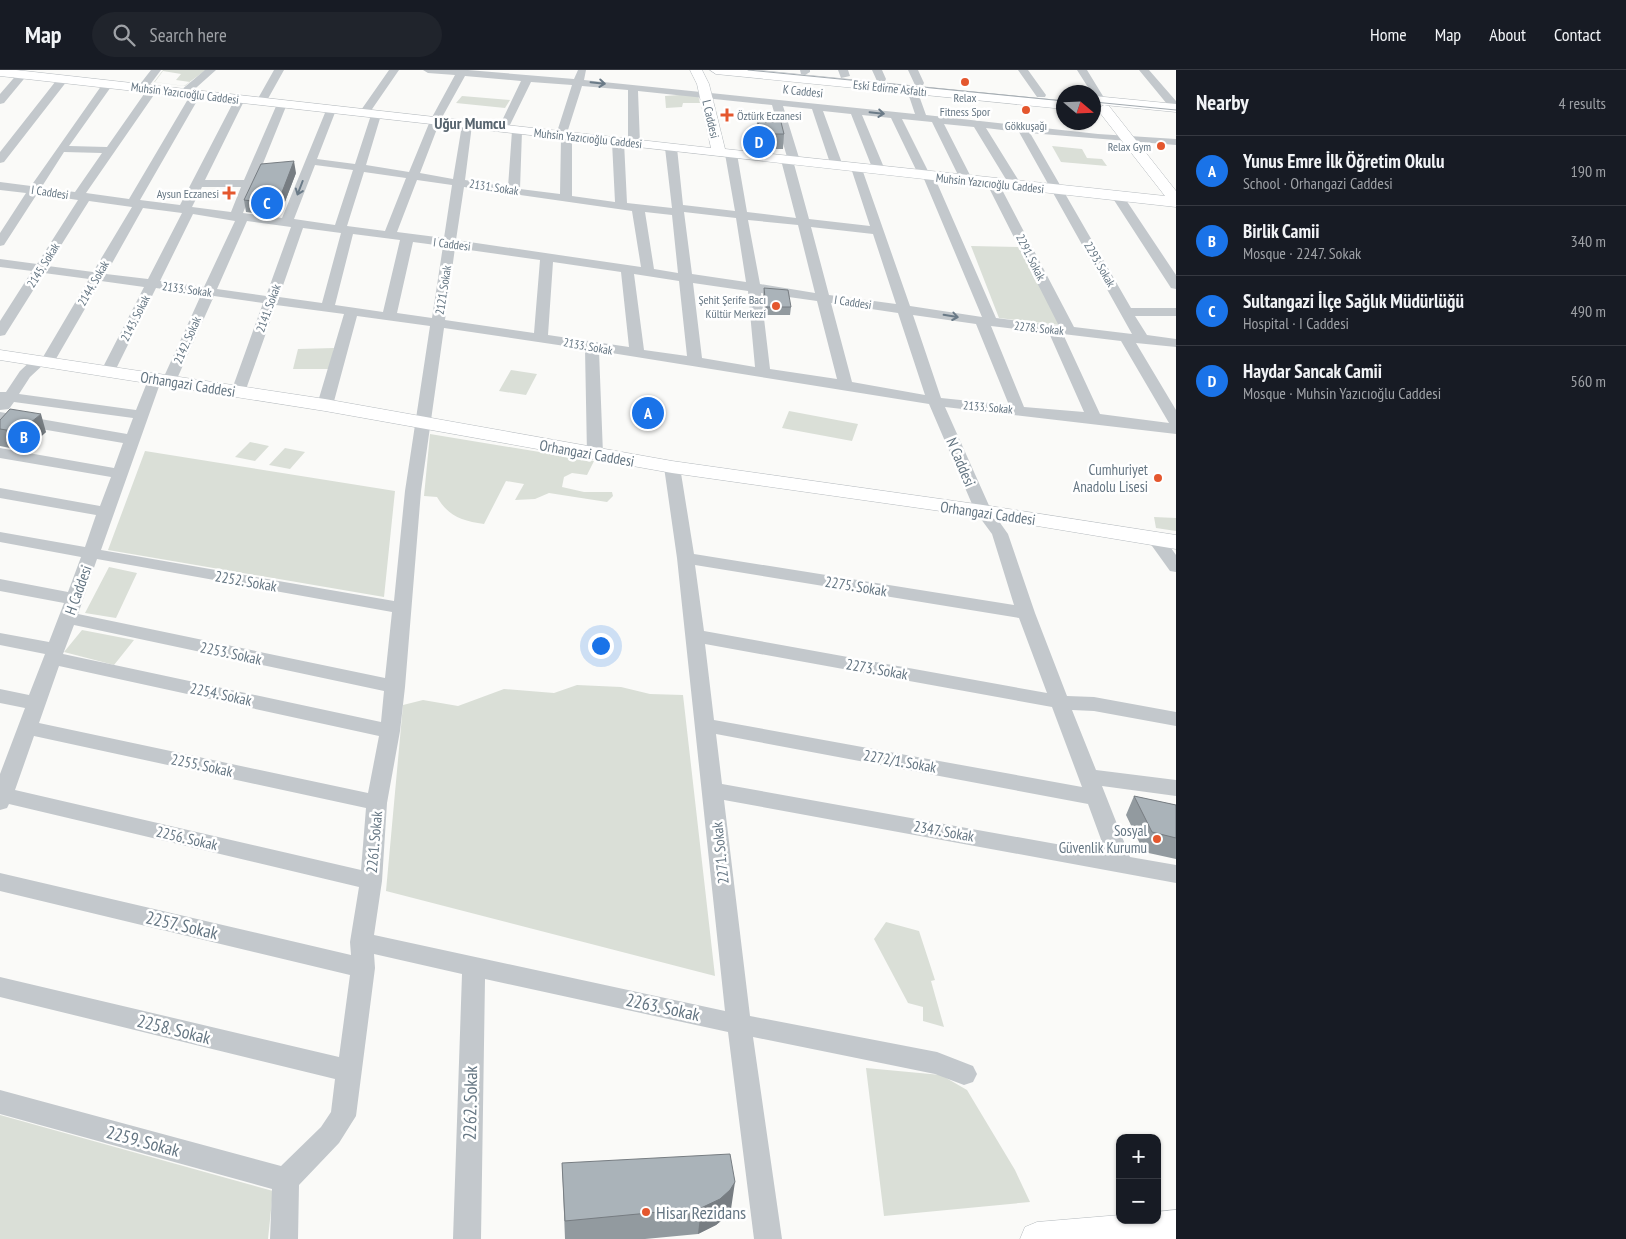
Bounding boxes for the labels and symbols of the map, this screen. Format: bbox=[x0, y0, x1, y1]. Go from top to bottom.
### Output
marker: Relax Fitness Spor bbox=[959, 76, 971, 88]
street label: Eski Edirne Asfaltı bbox=[852, 77, 928, 99]
street label: Muhsin Yazıcıoğlu Caddesi bbox=[130, 79, 240, 107]
one-way arrow bbox=[590, 79, 606, 88]
street label: K Caddesi bbox=[782, 81, 824, 101]
north arrow bbox=[1056, 85, 1101, 130]
place label: Relax Fitness Spor bbox=[940, 90, 991, 119]
street label: L Caddesi bbox=[699, 98, 723, 140]
marker: Gökkuşağı bbox=[1020, 104, 1032, 116]
place label: Öztürk Eczanesi bbox=[737, 108, 802, 123]
one-way arrow bbox=[868, 108, 884, 118]
marker: Öztürk Eczanesi bbox=[721, 109, 733, 121]
district label: Uğur Mumcu bbox=[434, 113, 506, 133]
place label: Gökkuşağı bbox=[1005, 118, 1047, 133]
pin: D bbox=[743, 123, 775, 161]
street label: Muhsin Yazıcıoğlu Caddesi bbox=[533, 125, 643, 151]
place label: Relax Gym bbox=[1108, 139, 1151, 154]
marker: Relax Gym bbox=[1155, 140, 1167, 152]
street label: Muhsin Yazıcıoğlu Caddesi bbox=[935, 170, 1045, 196]
street label: 2131. Sokak bbox=[468, 176, 520, 198]
one-way arrow bbox=[295, 179, 304, 195]
street label: I Caddesi bbox=[30, 182, 70, 202]
pin: C bbox=[251, 184, 283, 222]
place label: Aysun Eczanesi bbox=[157, 186, 219, 201]
marker: Aysun Eczanesi bbox=[223, 187, 235, 199]
street label: 2291. Sokak bbox=[1013, 231, 1049, 283]
street label: I Caddesi bbox=[432, 234, 472, 254]
street label: 2293. Sokak bbox=[1081, 239, 1119, 290]
street label: 2145. Sokak bbox=[23, 240, 63, 290]
street label: 2144. Sokak bbox=[74, 257, 112, 308]
street label: 2121. Sokak bbox=[432, 264, 454, 316]
street label: 2133. Sokak bbox=[161, 278, 213, 300]
street label: 2141. Sokak bbox=[252, 282, 284, 334]
street label: 2143. Sokak bbox=[117, 292, 153, 344]
place label: Şehit Şerife Bacı Kültür Merkezi bbox=[698, 292, 766, 321]
street label: I Caddesi bbox=[833, 292, 873, 312]
marker: Şehit Şerife Bacı Kültür Merkezi bbox=[770, 300, 782, 312]
one-way arrow bbox=[943, 312, 959, 322]
street label: 2142. Sokak bbox=[170, 314, 204, 366]
street label: 2278. Sokak bbox=[1013, 318, 1065, 338]
street label: 2133. Sokak bbox=[562, 334, 614, 358]
street label: Orhangazi Caddesi bbox=[139, 367, 237, 401]
pin: A bbox=[632, 394, 664, 432]
street label: 2133. Sokak bbox=[962, 397, 1014, 417]
pin: B bbox=[8, 418, 40, 456]
street label: Orhangazi Caddesi bbox=[538, 435, 636, 471]
street label: N Caddesi bbox=[942, 435, 980, 489]
place label: Cumhuriyet Anadolu Lisesi bbox=[1073, 460, 1148, 496]
marker: Cumhuriyet Anadolu Lisesi bbox=[1152, 472, 1164, 484]
street label: Orhangazi Caddesi bbox=[939, 497, 1037, 529]
street label: H Caddesi bbox=[60, 563, 96, 617]
street label: 2252. Sokak bbox=[214, 566, 279, 596]
street label: 2275. Sokak bbox=[824, 572, 888, 600]
your location bbox=[588, 633, 614, 659]
street label: 2253. Sokak bbox=[199, 637, 264, 669]
street label: 2273. Sokak bbox=[845, 654, 910, 684]
street label: 2254. Sokak bbox=[189, 678, 254, 710]
street label: 2272/1. Sokak bbox=[862, 745, 938, 777]
street label: 2255. Sokak bbox=[170, 749, 235, 781]
street label: 2261. Sokak bbox=[362, 810, 386, 874]
street label: 2347. Sokak bbox=[912, 816, 976, 846]
street label: 2271. Sokak bbox=[707, 821, 733, 885]
place label: Sosyal Güvenlik Kurumu bbox=[1059, 821, 1148, 857]
street label: 2256. Sokak bbox=[154, 822, 220, 854]
marker: Sosyal Güvenlik Kurumu bbox=[1151, 833, 1163, 845]
street label: 2257. Sokak bbox=[144, 906, 220, 944]
street label: 2263. Sokak bbox=[624, 988, 702, 1026]
street label: 2258. Sokak bbox=[135, 1009, 213, 1049]
street label: 2262. Sokak bbox=[458, 1065, 482, 1141]
street label: 2259. Sokak bbox=[104, 1120, 182, 1162]
place label: Hisar Rezidans bbox=[656, 1201, 746, 1224]
marker: Hisar Rezidans bbox=[640, 1206, 652, 1218]

